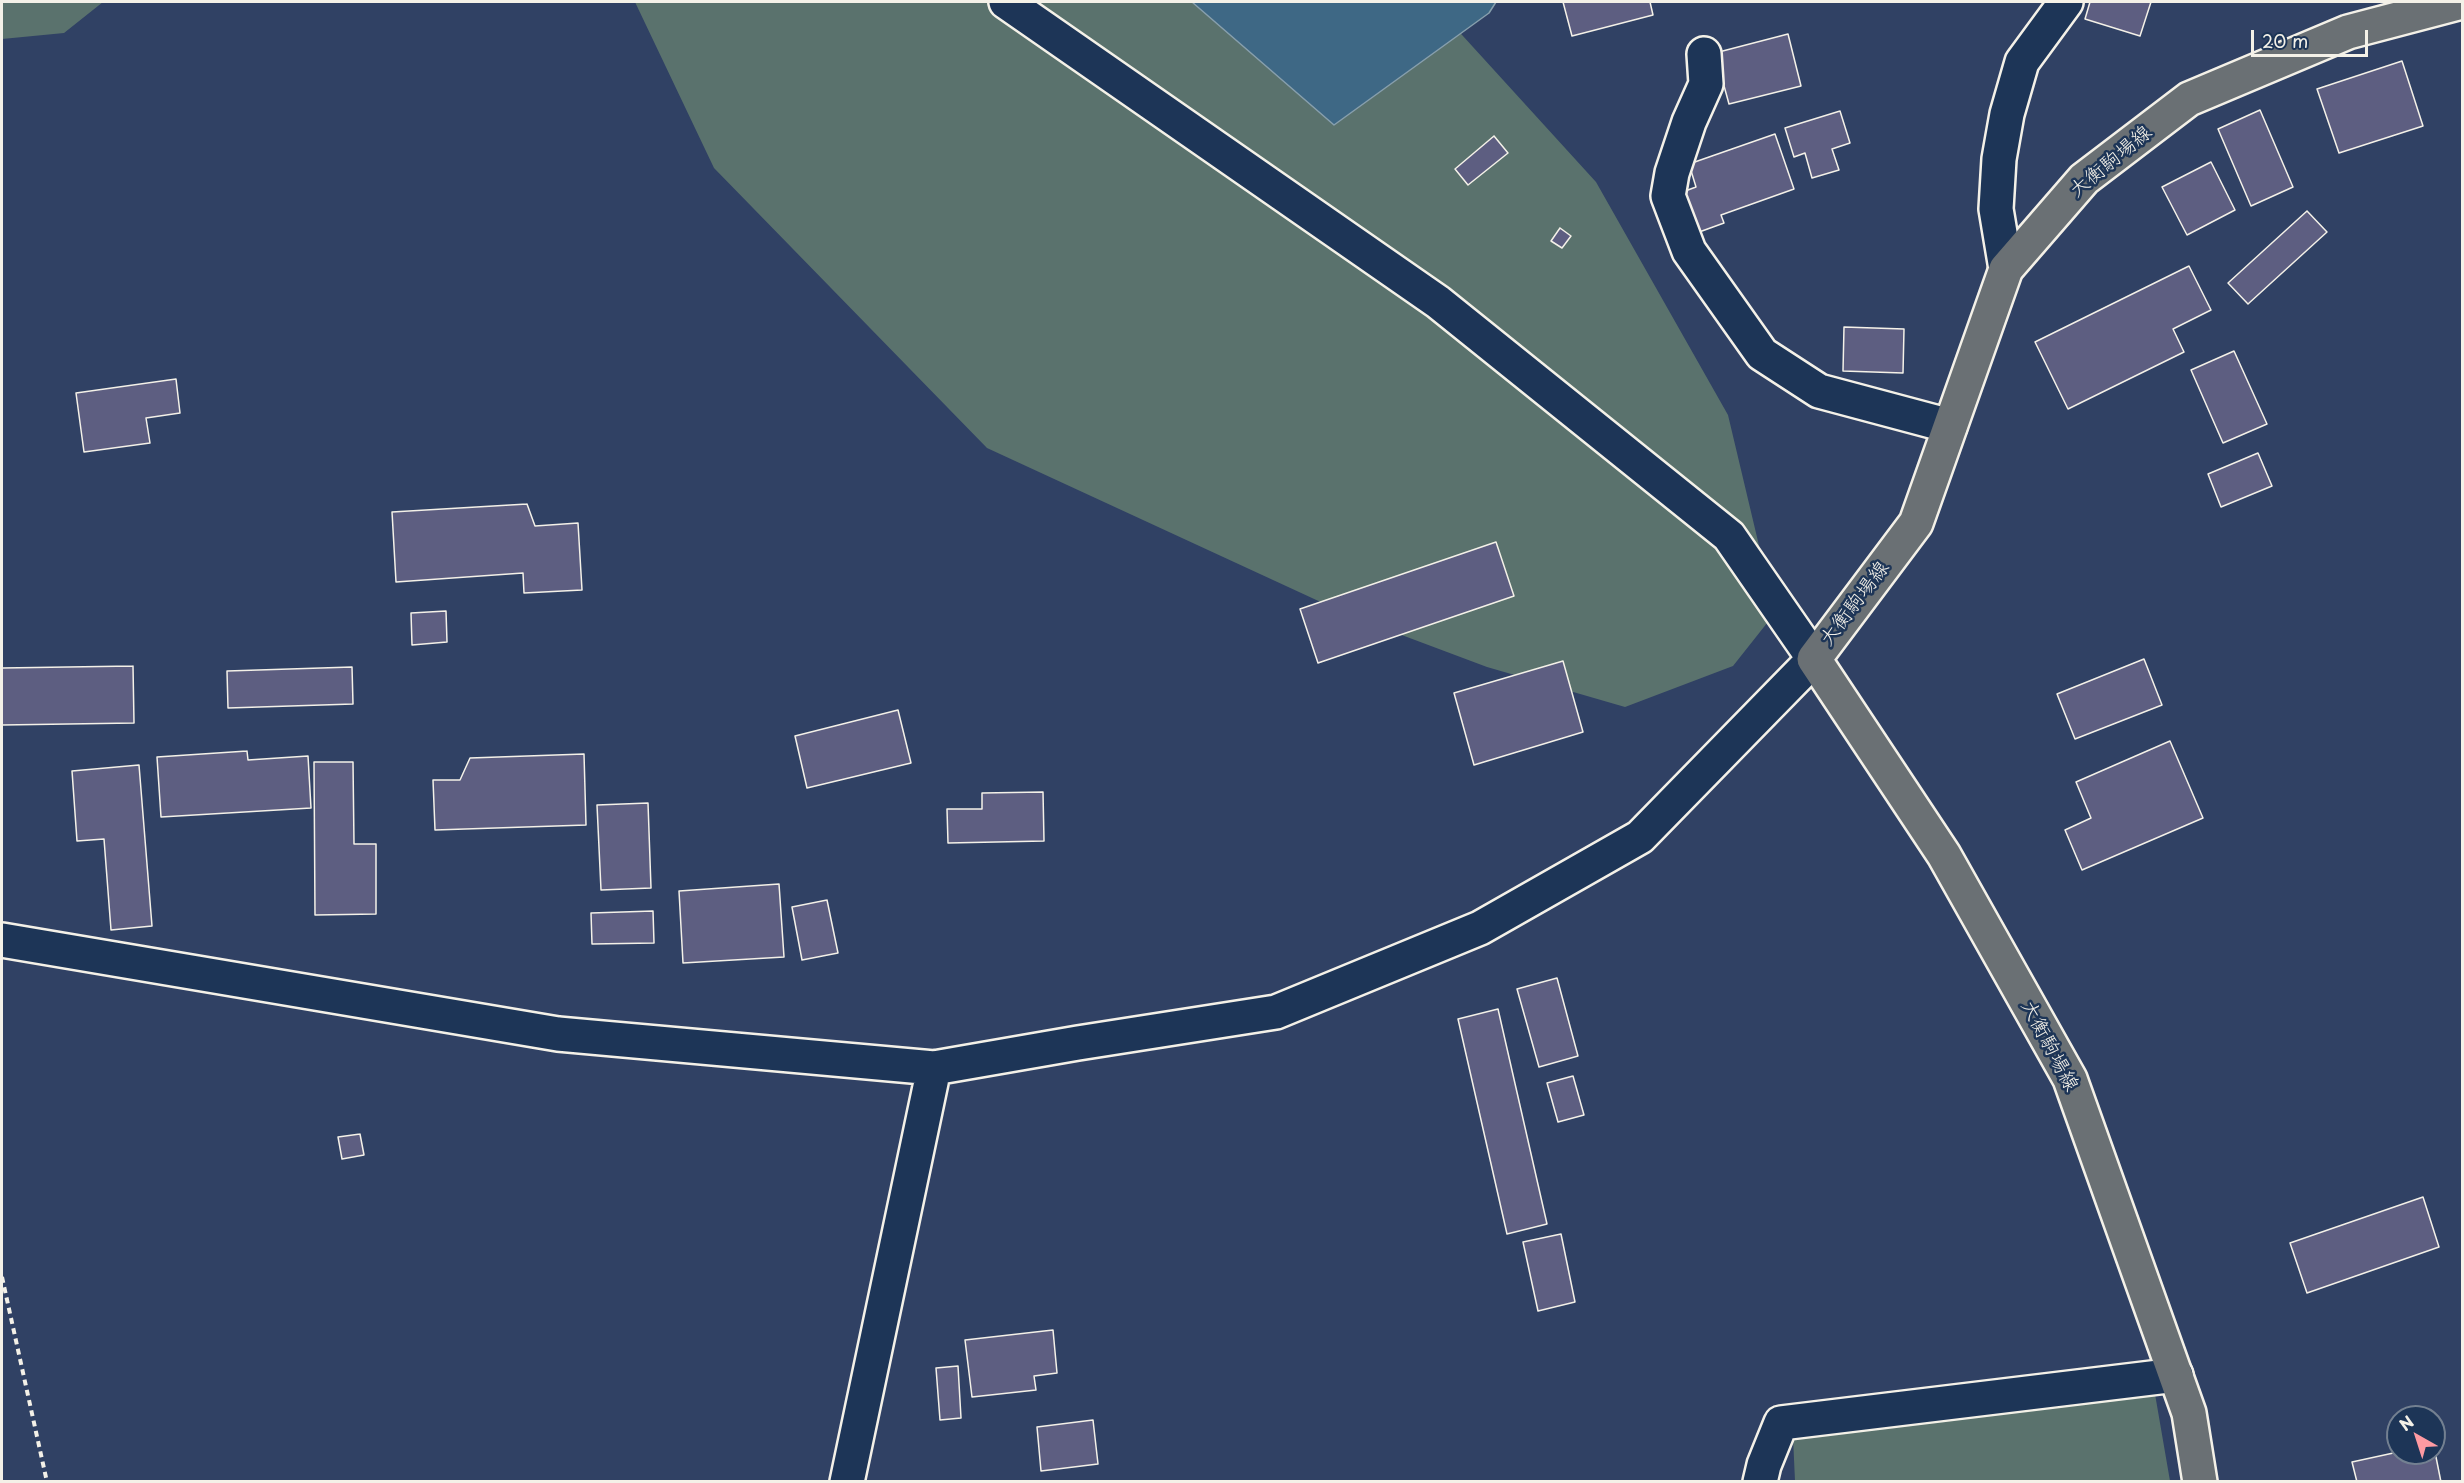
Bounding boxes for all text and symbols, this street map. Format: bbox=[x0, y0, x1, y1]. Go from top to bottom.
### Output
scale bar bbox=[2254, 18, 2371, 56]
text: 20 m bbox=[2262, 27, 2308, 54]
street label: 大衡駒場線 bbox=[2065, 121, 2157, 203]
street label: 大衡駒場線 bbox=[1815, 557, 1895, 651]
street label: 大衡駒場線 bbox=[2015, 996, 2083, 1096]
north arrow bbox=[2386, 1405, 2446, 1465]
text: N bbox=[2393, 1409, 2418, 1436]

